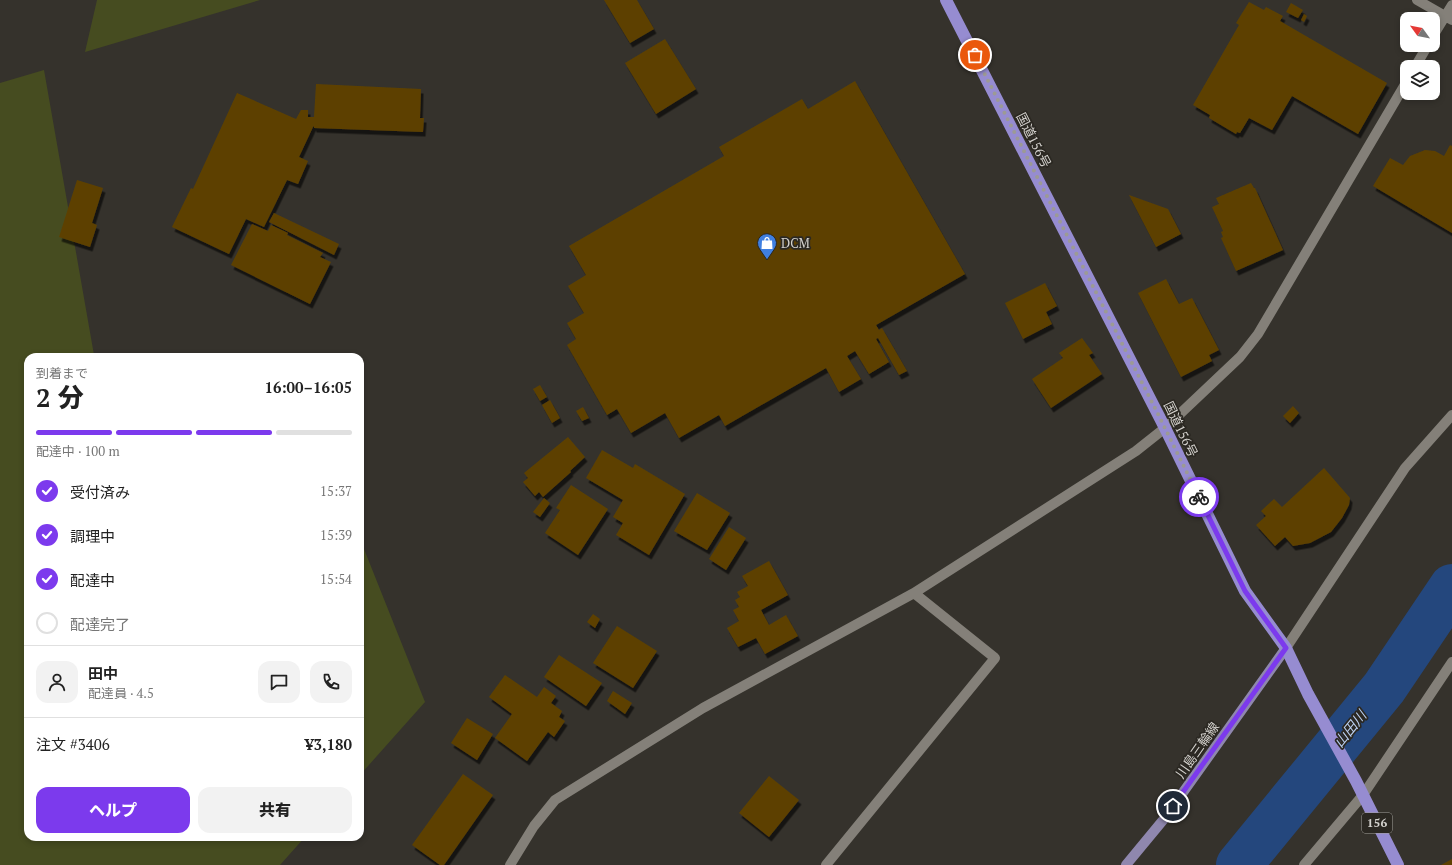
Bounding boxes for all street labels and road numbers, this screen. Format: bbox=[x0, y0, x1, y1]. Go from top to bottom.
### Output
street label: 国道156号 bbox=[1012, 109, 1056, 171]
street label: 国道156号 bbox=[1160, 398, 1202, 460]
street label: 川島三輪線 bbox=[1171, 718, 1223, 782]
road number: 156 bbox=[1362, 813, 1392, 833]

